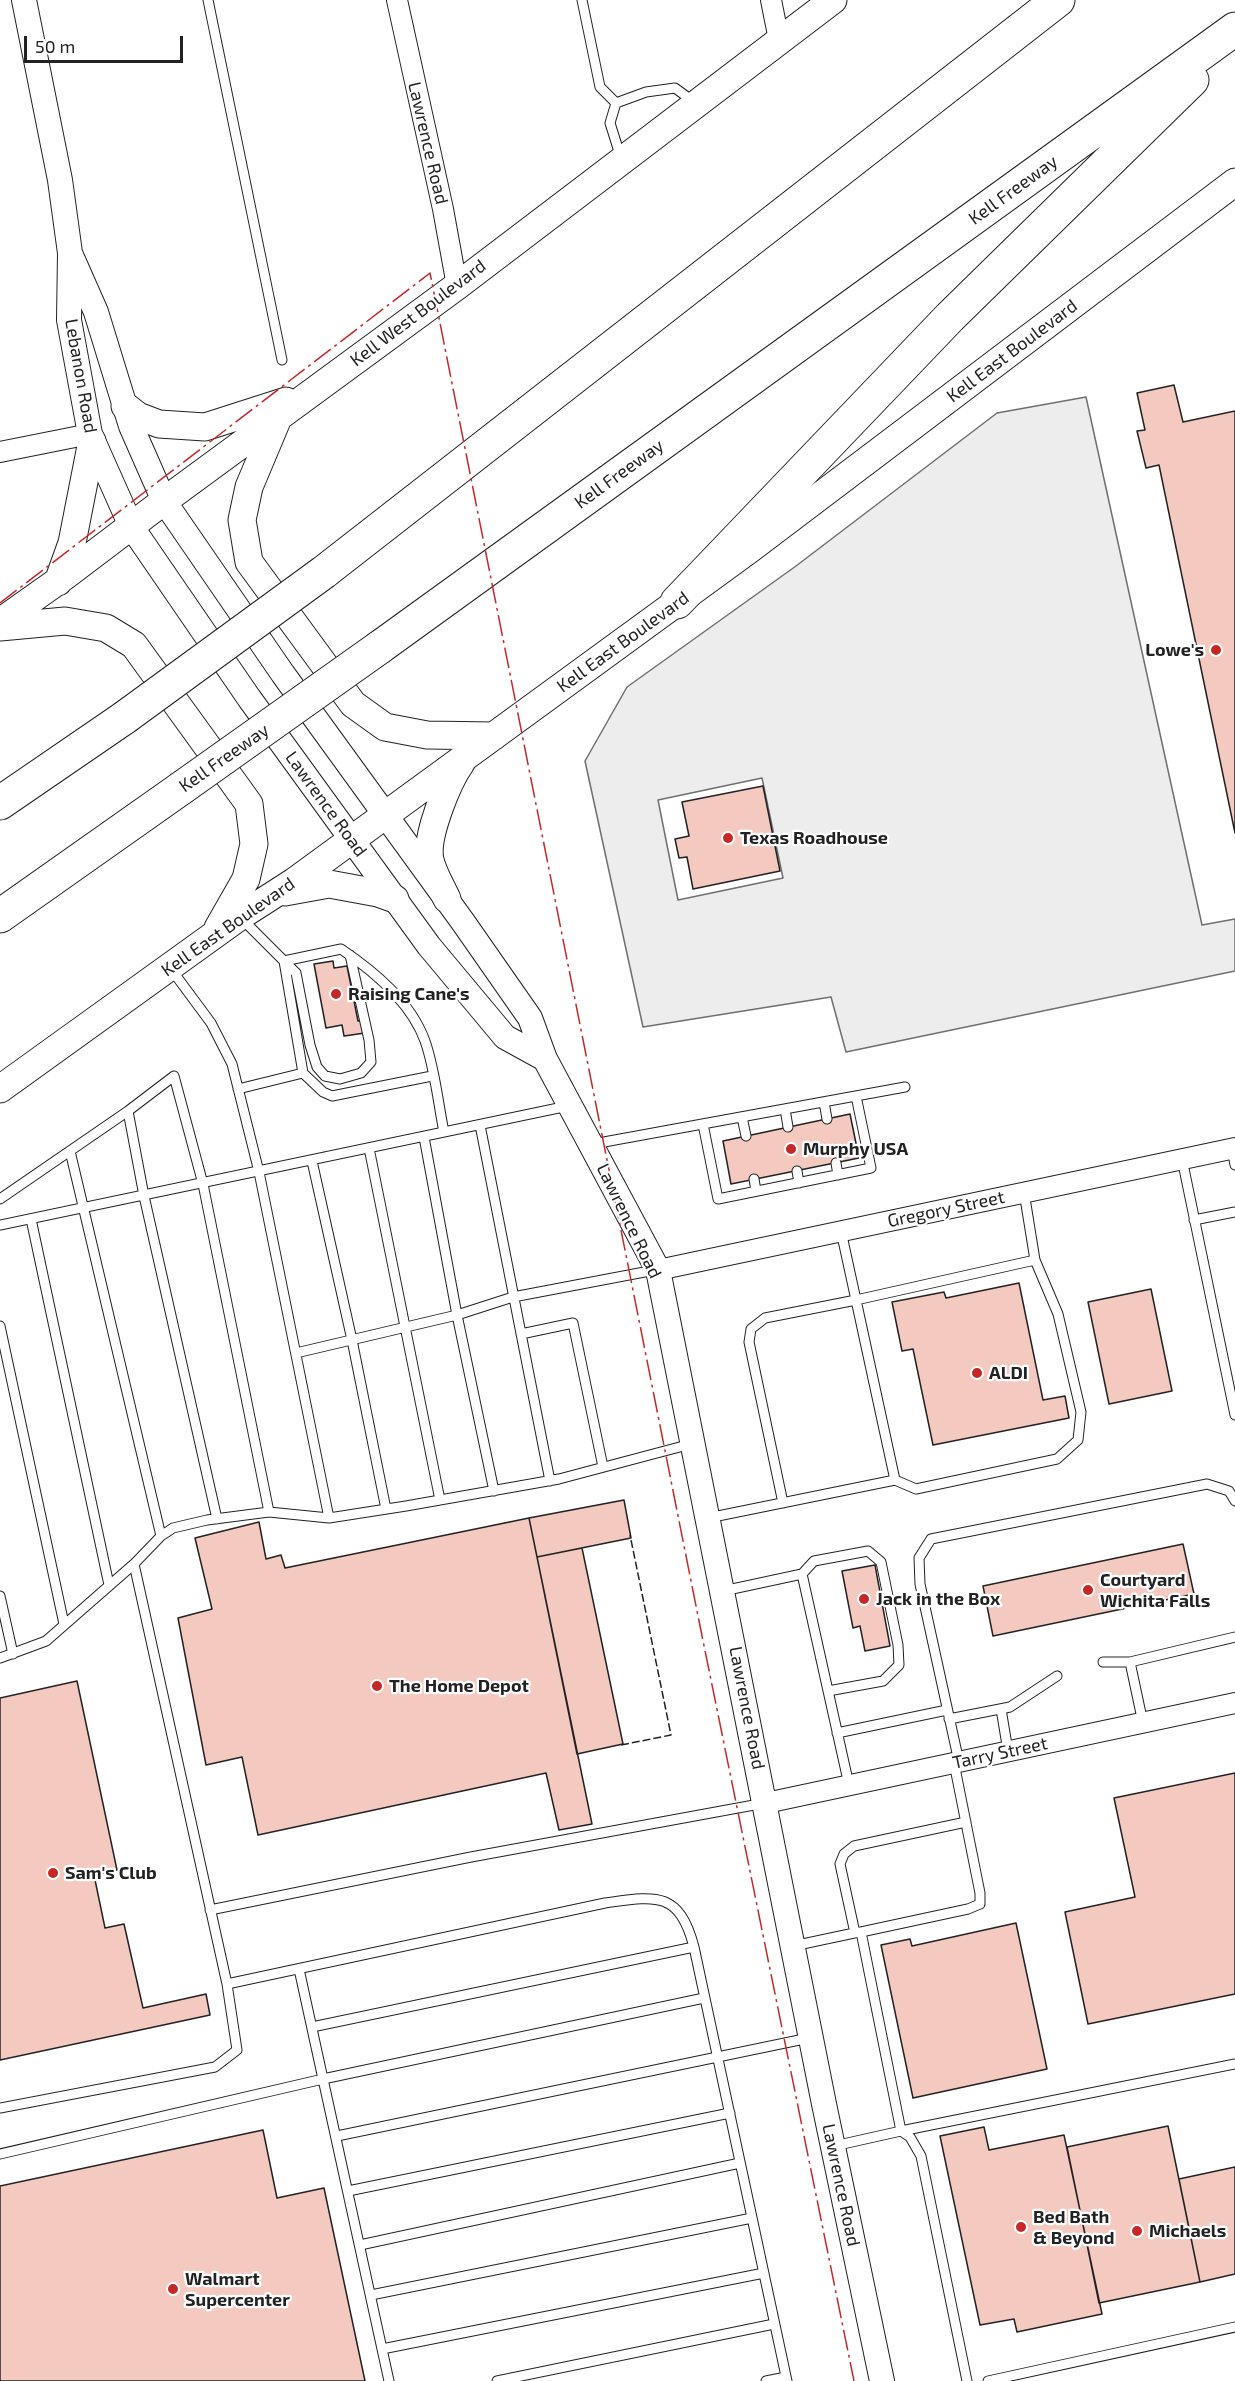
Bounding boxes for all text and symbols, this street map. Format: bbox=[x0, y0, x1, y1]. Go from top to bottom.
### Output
scale bar bbox=[27, 24, 186, 62]
text: 50 m bbox=[35, 35, 75, 57]
street label: Lawrence Road bbox=[403, 80, 453, 206]
street label: Kell Freeway bbox=[964, 151, 1062, 229]
street label: Kell West Boulevard bbox=[346, 255, 490, 371]
street label: Kell East Boulevard bbox=[942, 295, 1082, 407]
street label: Lebanon Road bbox=[60, 317, 102, 435]
street label: Kell Freeway bbox=[570, 435, 668, 513]
street label: Kell East Boulevard bbox=[553, 587, 693, 697]
place label: Lowe's bbox=[1145, 639, 1204, 661]
marker: Lowe's bbox=[1209, 643, 1223, 657]
street label: Kell Freeway bbox=[175, 719, 273, 797]
street label: Lawrence Road bbox=[281, 747, 371, 861]
place label: Texas Roadhouse bbox=[740, 827, 888, 849]
marker: Texas Roadhouse bbox=[721, 831, 735, 845]
street label: Kell East Boulevard bbox=[157, 873, 299, 981]
place label: Raising Cane's bbox=[348, 983, 470, 1005]
marker: Raising Cane's bbox=[329, 987, 343, 1001]
place label: Murphy USA bbox=[803, 1138, 908, 1160]
marker: Murphy USA bbox=[784, 1142, 798, 1156]
street label: Lawrence Road bbox=[592, 1160, 666, 1282]
street label: Gregory Street bbox=[886, 1186, 1006, 1232]
place label: ALDI bbox=[989, 1362, 1028, 1384]
marker: ALDI bbox=[970, 1366, 984, 1380]
place label: Courtyard Wichita Falls bbox=[1100, 1569, 1210, 1612]
marker: Courtyard Wichita Falls bbox=[1081, 1583, 1095, 1597]
place label: Jack in the Box bbox=[876, 1588, 1000, 1610]
marker: Jack in the Box bbox=[857, 1592, 871, 1606]
street label: Lawrence Road bbox=[724, 1645, 770, 1771]
place label: The Home Depot bbox=[389, 1675, 529, 1697]
marker: The Home Depot bbox=[370, 1679, 384, 1693]
street label: Tarry Street bbox=[950, 1732, 1050, 1774]
place label: Sam's Club bbox=[65, 1862, 157, 1884]
marker: Sam's Club bbox=[46, 1866, 60, 1880]
street label: Lawrence Road bbox=[817, 2122, 865, 2248]
place label: Bed Bath & Beyond bbox=[1033, 2206, 1114, 2248]
marker: Bed Bath & Beyond bbox=[1014, 2220, 1028, 2234]
place label: Michaels bbox=[1149, 2220, 1226, 2242]
marker: Michaels bbox=[1130, 2224, 1144, 2238]
place label: Walmart Supercenter bbox=[185, 2268, 290, 2310]
marker: Walmart Supercenter bbox=[166, 2282, 180, 2296]

